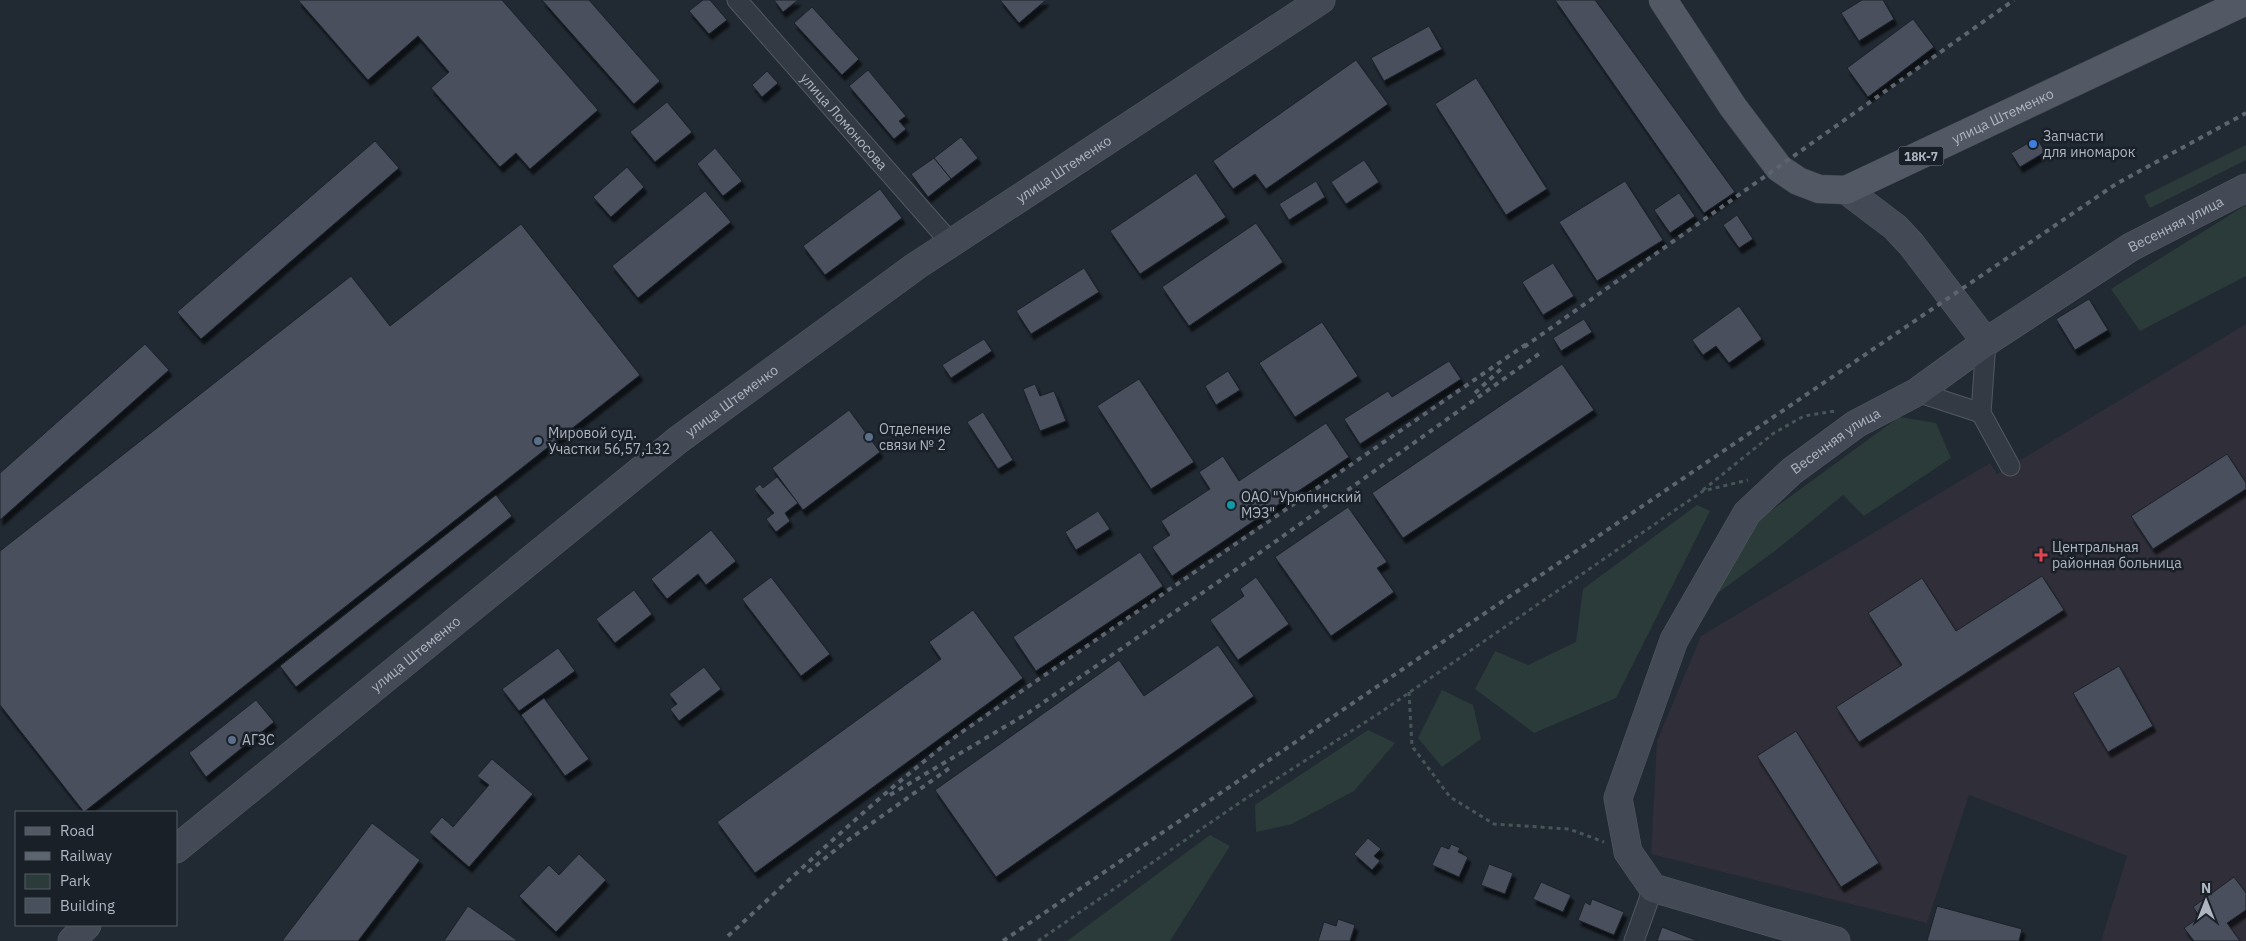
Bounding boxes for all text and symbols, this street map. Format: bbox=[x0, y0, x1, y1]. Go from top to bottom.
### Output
street label: улица Ломоносова bbox=[797, 69, 892, 174]
street label: улица Штеменко bbox=[1949, 84, 2057, 148]
place label: Запчасти для иномарок bbox=[2043, 127, 2136, 161]
street label: улица Штеменко bbox=[1012, 131, 1115, 207]
marker: Запчасти для иномарок bbox=[2027, 138, 2039, 150]
road number: 18К-7 bbox=[1898, 146, 1944, 166]
street label: Весенняя улица bbox=[2125, 192, 2227, 256]
street label: улица Штеменко bbox=[682, 361, 782, 441]
street label: Весенняя улица bbox=[1787, 404, 1884, 478]
place label: Отделение связи № 2 bbox=[879, 420, 951, 454]
place label: Мировой суд. Участки 56,57,132 bbox=[548, 424, 670, 458]
marker: Отделение связи № 2 bbox=[863, 431, 875, 443]
marker: Мировой суд. Участки 56,57,132 bbox=[532, 435, 544, 447]
place label: ОАО "Урюпинский МЭЗ" bbox=[1241, 488, 1361, 522]
marker: ОАО "Урюпинский МЭЗ" bbox=[1225, 499, 1237, 511]
place label: Центральная районная больница bbox=[2052, 538, 2182, 572]
marker: Центральная районная больница bbox=[2034, 548, 2048, 562]
street label: улица Штеменко bbox=[367, 612, 464, 696]
place label: АГЗС bbox=[242, 731, 275, 749]
marker: АГЗС bbox=[226, 734, 238, 746]
legend bbox=[15, 811, 178, 926]
text: Road bbox=[60, 821, 95, 840]
text: Railway bbox=[60, 846, 113, 865]
text: Park bbox=[60, 871, 90, 890]
north arrow bbox=[2181, 876, 2231, 926]
text: N bbox=[2201, 879, 2211, 897]
text: Building bbox=[60, 896, 115, 915]

